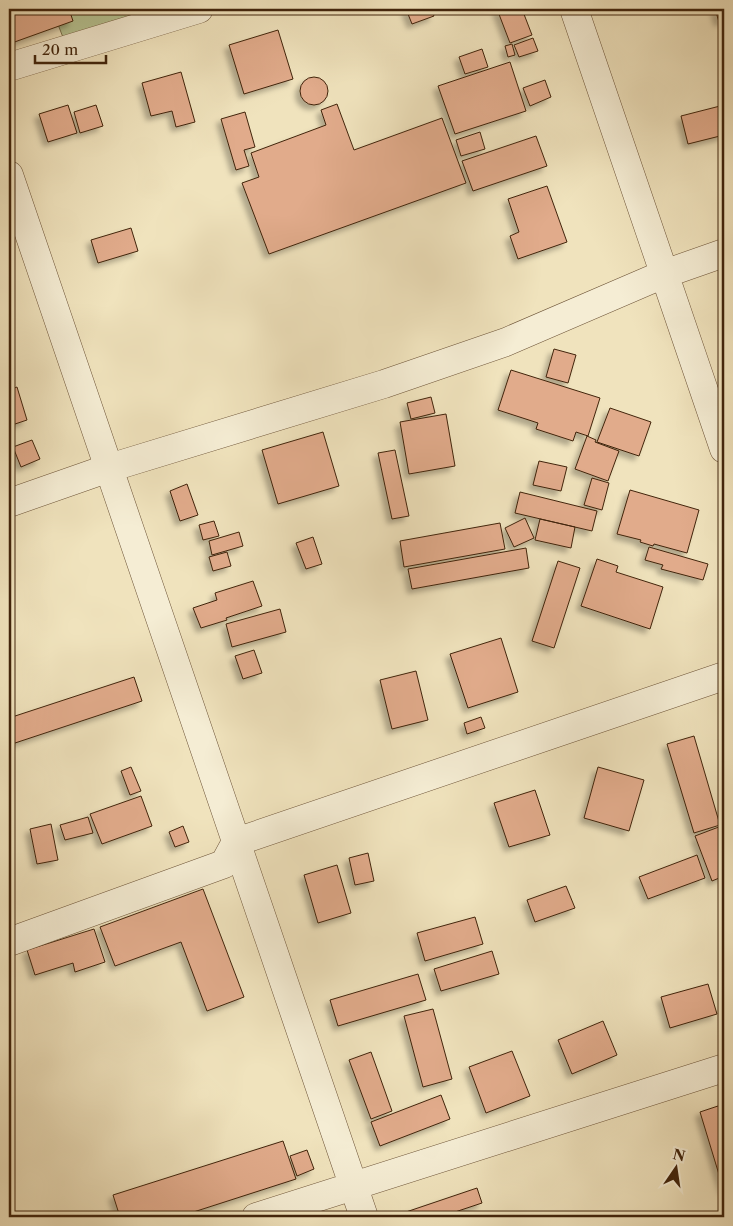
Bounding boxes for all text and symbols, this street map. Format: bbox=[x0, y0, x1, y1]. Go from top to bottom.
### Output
scale bar bbox=[35, 32, 106, 64]
text: 20 m bbox=[42, 40, 78, 59]
north arrow bbox=[650, 1144, 700, 1194]
text: N bbox=[671, 1145, 687, 1165]

